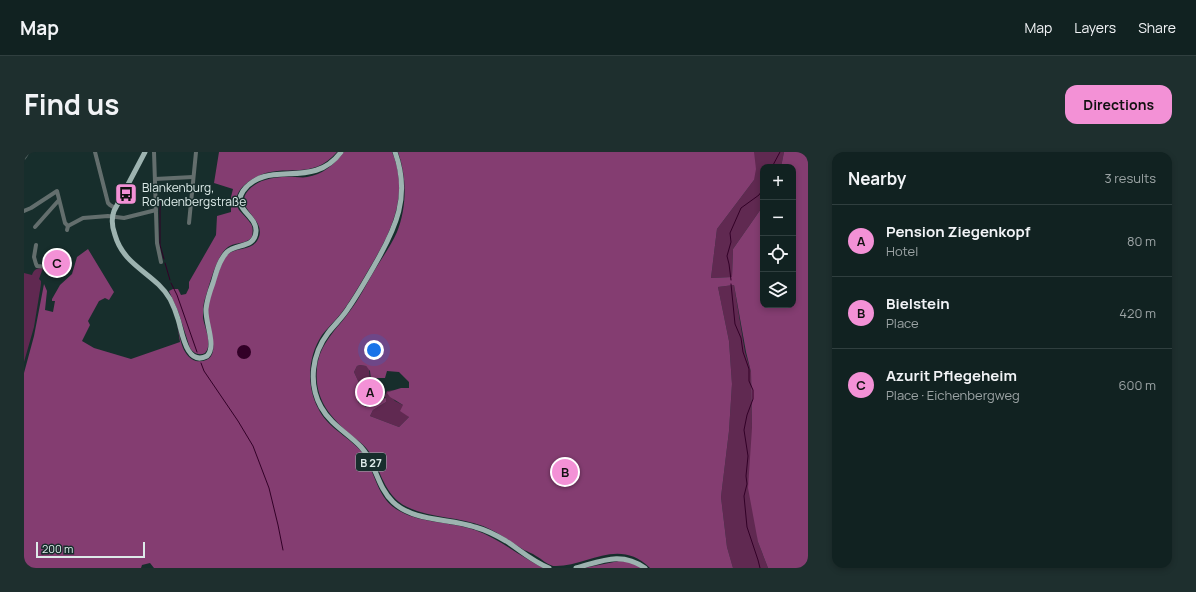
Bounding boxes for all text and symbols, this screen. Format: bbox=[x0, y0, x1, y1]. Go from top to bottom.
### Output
text: Map bbox=[20, 15, 59, 41]
text: Map bbox=[1024, 18, 1052, 37]
text: Layers bbox=[1074, 18, 1116, 37]
text: Share bbox=[1138, 18, 1176, 37]
text: Find us bbox=[24, 85, 119, 123]
button: Directions bbox=[1065, 85, 1172, 124]
map controls bbox=[760, 164, 796, 308]
button: + bbox=[760, 164, 796, 200]
text: Nearby bbox=[848, 167, 906, 190]
text: 3 results bbox=[1104, 169, 1156, 187]
place label: Blankenburg, Rohdenbergstraße bbox=[142, 179, 246, 210]
bus stop icon: Blankenburg, Rohdenbergstraße bbox=[113, 181, 139, 207]
button: − bbox=[760, 200, 796, 236]
text: Pension Ziegenkopf bbox=[886, 221, 1030, 242]
text: A bbox=[857, 232, 865, 250]
text: 80 m bbox=[1127, 232, 1156, 250]
button: locate bbox=[760, 236, 796, 272]
text: Hotel bbox=[886, 242, 918, 260]
pin: C bbox=[44, 248, 70, 278]
button: layers bbox=[760, 272, 796, 308]
text: Bielstein bbox=[886, 293, 950, 314]
text: B bbox=[857, 304, 865, 322]
text: 420 m bbox=[1119, 304, 1156, 322]
text: Place bbox=[886, 314, 919, 332]
your location bbox=[364, 340, 384, 360]
text: Azurit Pflegeheim bbox=[886, 365, 1017, 386]
text: C bbox=[856, 376, 866, 394]
text: 600 m bbox=[1118, 376, 1156, 394]
pin: A bbox=[357, 377, 383, 407]
text: Place · Eichenbergweg bbox=[886, 386, 1020, 404]
road number: B 27 bbox=[356, 453, 386, 471]
pin: B bbox=[552, 457, 578, 487]
scale bar bbox=[36, 540, 145, 559]
text: 200 m bbox=[42, 541, 73, 556]

